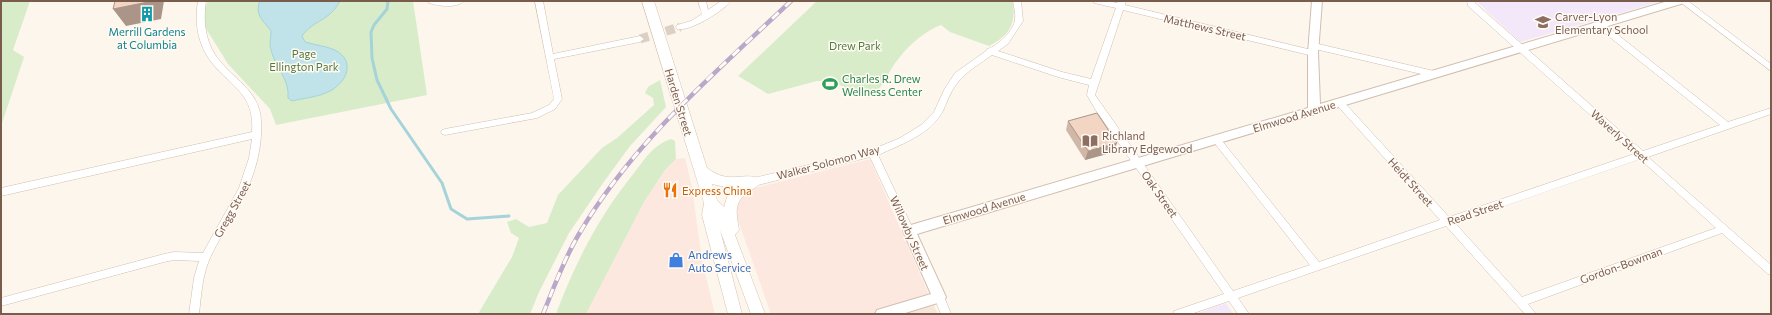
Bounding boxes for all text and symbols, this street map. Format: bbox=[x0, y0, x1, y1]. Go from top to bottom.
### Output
building icon: Merrill Gardens at Columbia bbox=[138, 5, 156, 23]
place label: Carver-Lyon Elementary School bbox=[1555, 10, 1648, 36]
street label: Matthews Street bbox=[1163, 11, 1248, 43]
school or university icon: Carver-Lyon Elementary School bbox=[1534, 13, 1552, 31]
place label: Merrill Gardens at Columbia bbox=[108, 25, 186, 51]
park label: Drew Park bbox=[829, 39, 881, 52]
park label: Page Ellington Park bbox=[269, 47, 339, 73]
street label: Harden Street bbox=[663, 67, 696, 138]
place label: Charles R. Drew Wellness Center bbox=[842, 72, 923, 98]
sports icon: Charles R. Drew Wellness Center bbox=[821, 75, 839, 93]
street label: Elmwood Avenue bbox=[1251, 97, 1337, 135]
street label: Waverly Street bbox=[1588, 107, 1652, 166]
place label: Richland Library Edgewood bbox=[1102, 129, 1192, 155]
library icon: Richland Library Edgewood bbox=[1081, 132, 1099, 150]
street label: Walker Solomon Way bbox=[775, 142, 881, 182]
street label: Heidt Street bbox=[1386, 155, 1437, 209]
street label: Oak Street bbox=[1139, 168, 1181, 220]
street label: Gregg Street bbox=[211, 178, 253, 240]
restaurant icon: Express China bbox=[661, 181, 679, 199]
place label: Express China bbox=[682, 184, 752, 197]
street label: Elmwood Avenue bbox=[941, 189, 1027, 227]
street label: Willowby Street bbox=[888, 194, 932, 273]
street label: Read Street bbox=[1445, 196, 1505, 228]
street label: Gordon-Bowman bbox=[1578, 244, 1664, 286]
place label: Andrews Auto Service bbox=[688, 248, 751, 274]
shop icon: Andrews Auto Service bbox=[667, 251, 685, 269]

